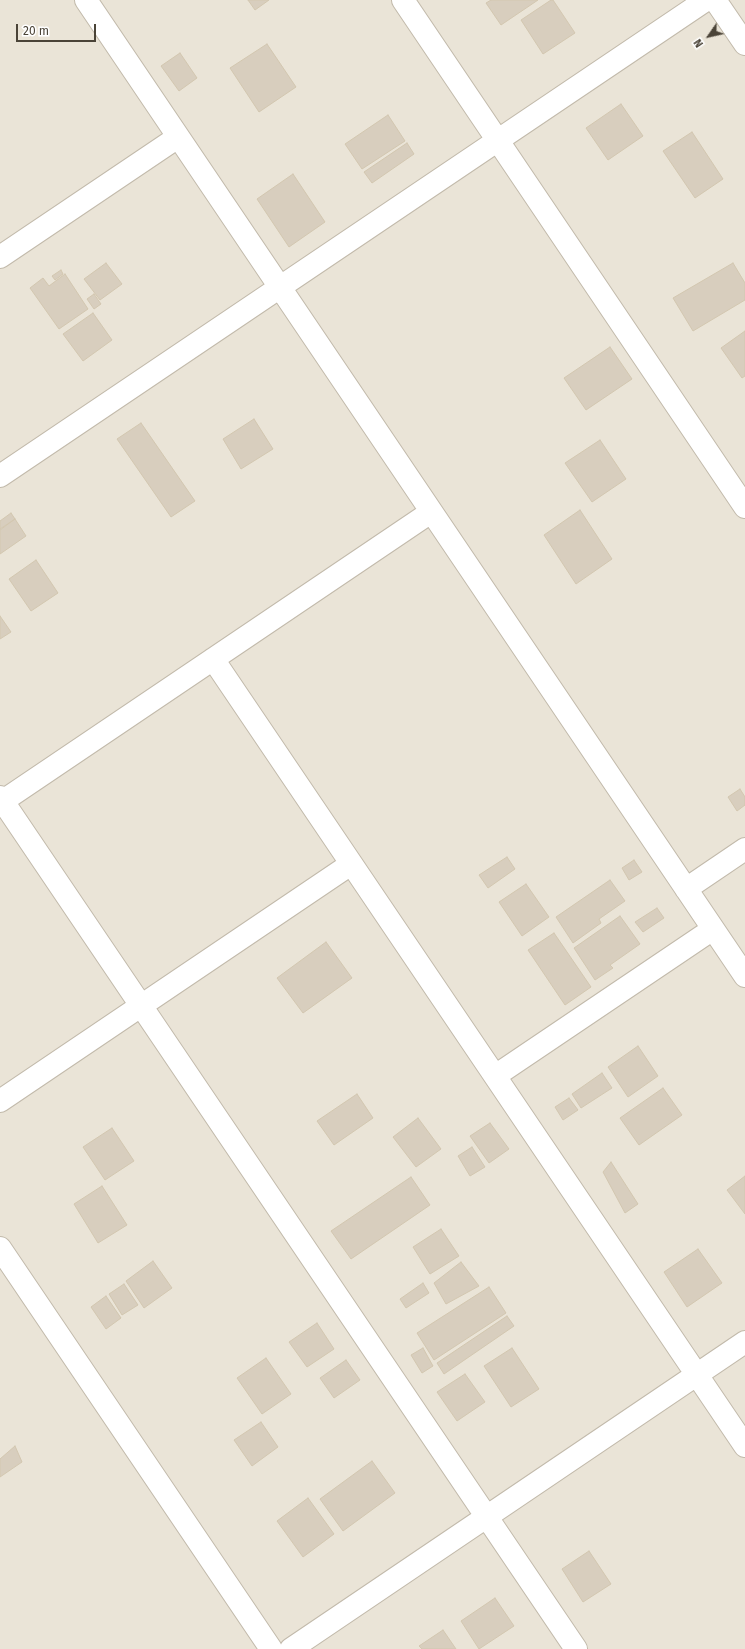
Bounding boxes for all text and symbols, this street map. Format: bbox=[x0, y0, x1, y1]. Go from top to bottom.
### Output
scale bar bbox=[18, 16, 98, 42]
north arrow bbox=[689, 16, 729, 56]
text: 20 m bbox=[23, 24, 49, 38]
text: N bbox=[691, 36, 706, 50]

